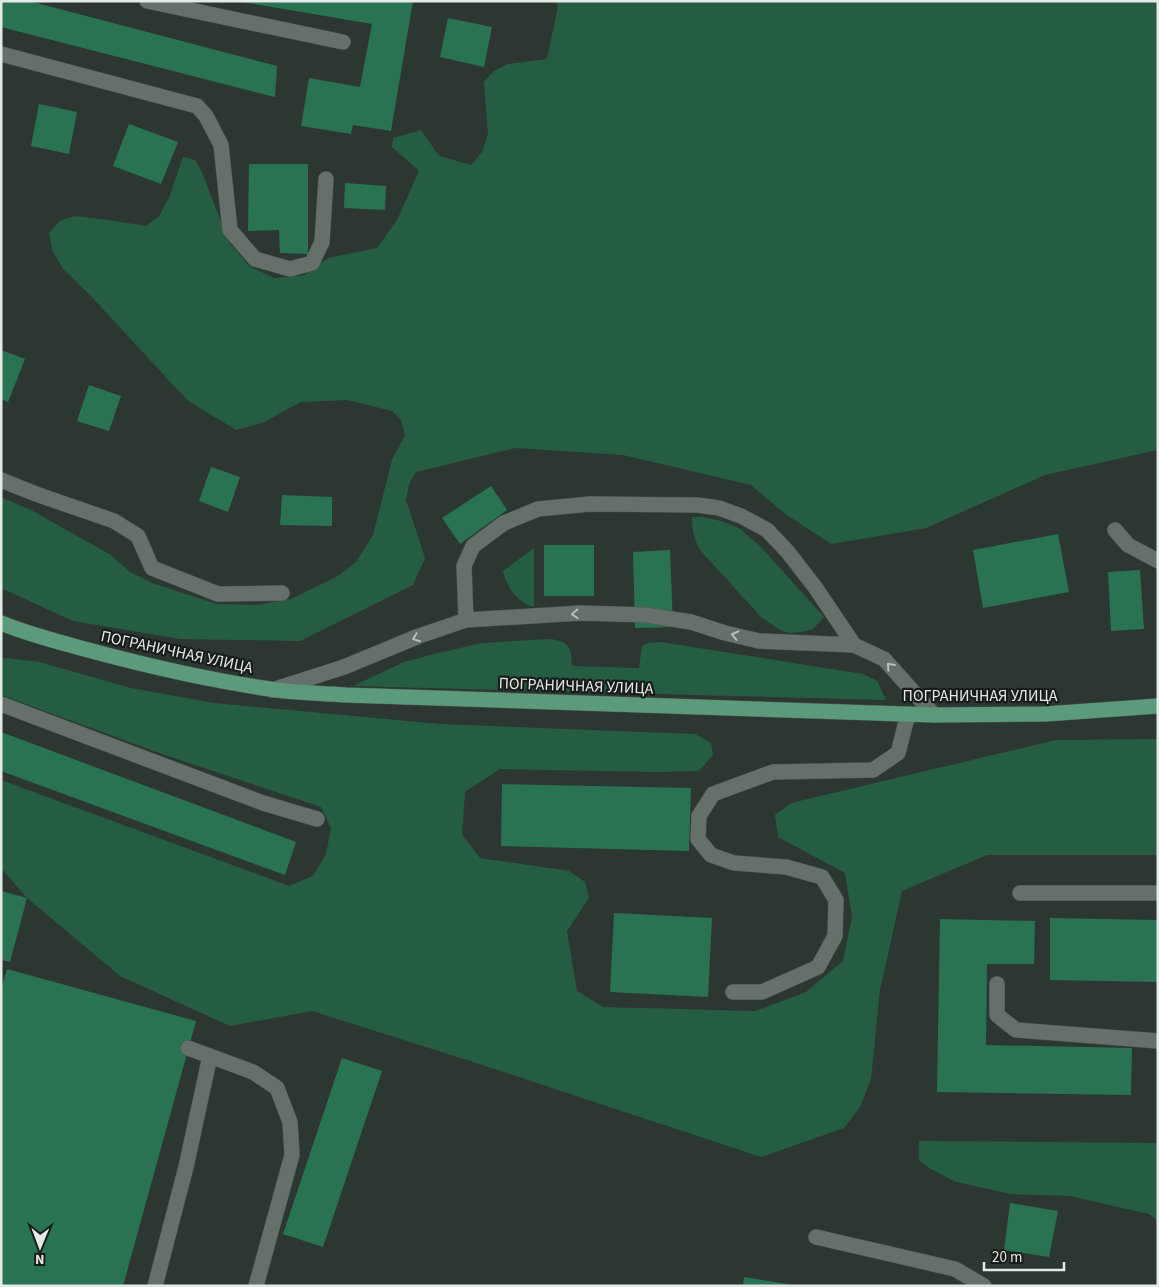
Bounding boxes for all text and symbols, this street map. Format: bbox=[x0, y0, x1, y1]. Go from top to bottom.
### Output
one-way arrow bbox=[571, 608, 579, 619]
street label: ПОГРАНИЧНАЯ УЛИЦА bbox=[99, 625, 255, 679]
one-way arrow bbox=[730, 630, 739, 641]
one-way arrow bbox=[412, 632, 421, 642]
one-way arrow bbox=[887, 662, 896, 671]
street label: ПОГРАНИЧНАЯ УЛИЦА bbox=[498, 672, 654, 700]
street label: ПОГРАНИЧНАЯ УЛИЦА bbox=[903, 685, 1058, 707]
north arrow bbox=[15, 1222, 65, 1272]
scale bar bbox=[984, 1240, 1064, 1272]
text: 20 m bbox=[992, 1247, 1022, 1268]
text: N bbox=[35, 1249, 45, 1269]

